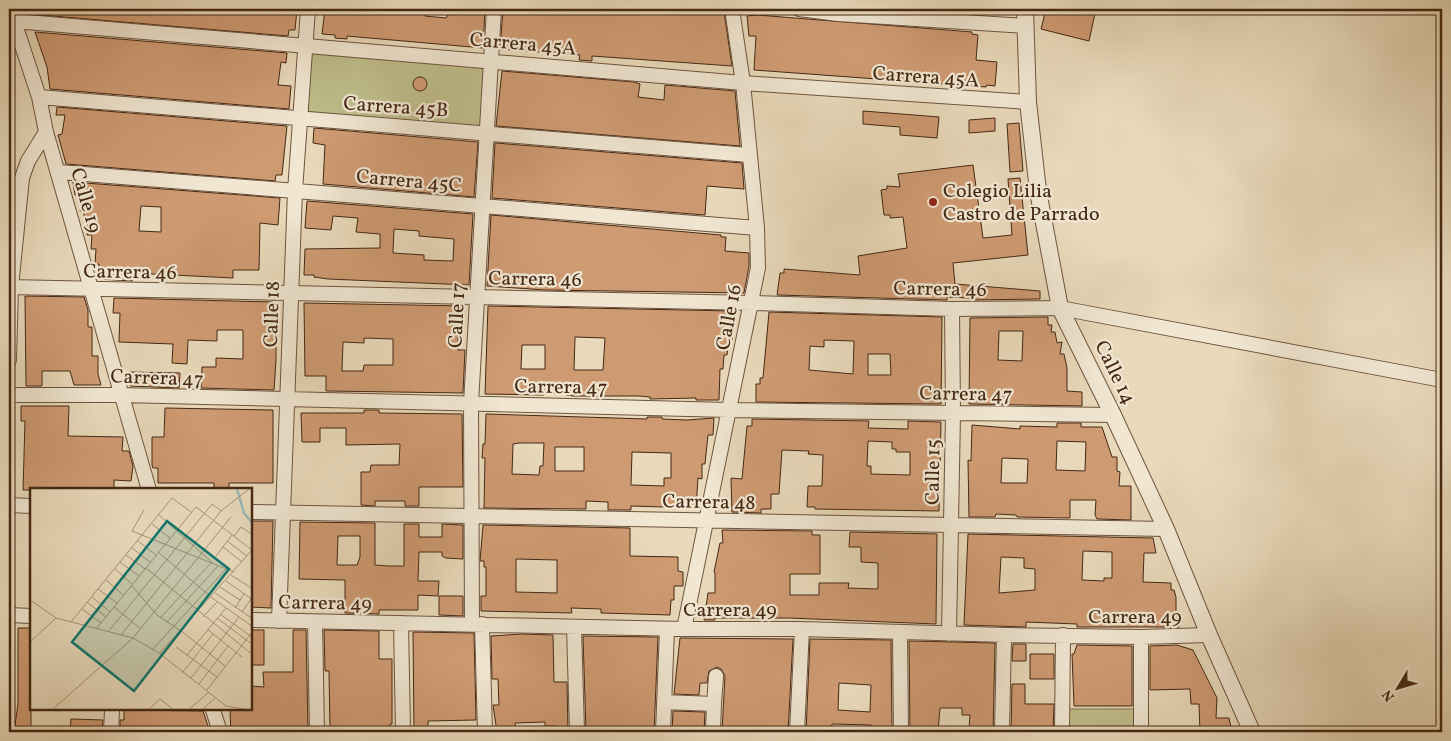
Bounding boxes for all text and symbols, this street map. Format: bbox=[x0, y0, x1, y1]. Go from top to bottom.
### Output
street label: Carrera 45A bbox=[468, 26, 577, 64]
street label: Carrera 45A bbox=[872, 60, 980, 96]
street label: Carrera 45B bbox=[342, 90, 449, 126]
street label: Carrera 45C bbox=[355, 163, 463, 201]
street label: Calle 19 bbox=[62, 165, 108, 236]
place label: Colegio Lilia Castro de Parrado bbox=[943, 178, 1100, 229]
marker: Colegio Lilia Castro de Parrado bbox=[927, 196, 939, 208]
street label: Carrera 46 bbox=[83, 258, 177, 288]
street label: Carrera 46 bbox=[488, 265, 582, 295]
street label: Carrera 46 bbox=[893, 275, 987, 305]
street label: Calle 18 bbox=[258, 280, 288, 348]
street label: Calle 17 bbox=[442, 281, 474, 349]
street label: Calle 16 bbox=[710, 282, 750, 353]
street label: Calle 14 bbox=[1087, 336, 1142, 410]
street label: Carrera 47 bbox=[110, 363, 204, 395]
street label: Carrera 47 bbox=[514, 373, 608, 403]
street label: Carrera 47 bbox=[919, 380, 1013, 410]
street label: Calle 15 bbox=[919, 439, 949, 505]
inset map bbox=[30, 488, 252, 711]
street label: Carrera 48 bbox=[662, 488, 756, 518]
street label: Carrera 49 bbox=[278, 589, 372, 619]
street label: Carrera 49 bbox=[683, 597, 777, 625]
street label: Carrera 49 bbox=[1088, 604, 1182, 632]
north arrow bbox=[1374, 664, 1424, 714]
text: N bbox=[1378, 685, 1400, 705]

